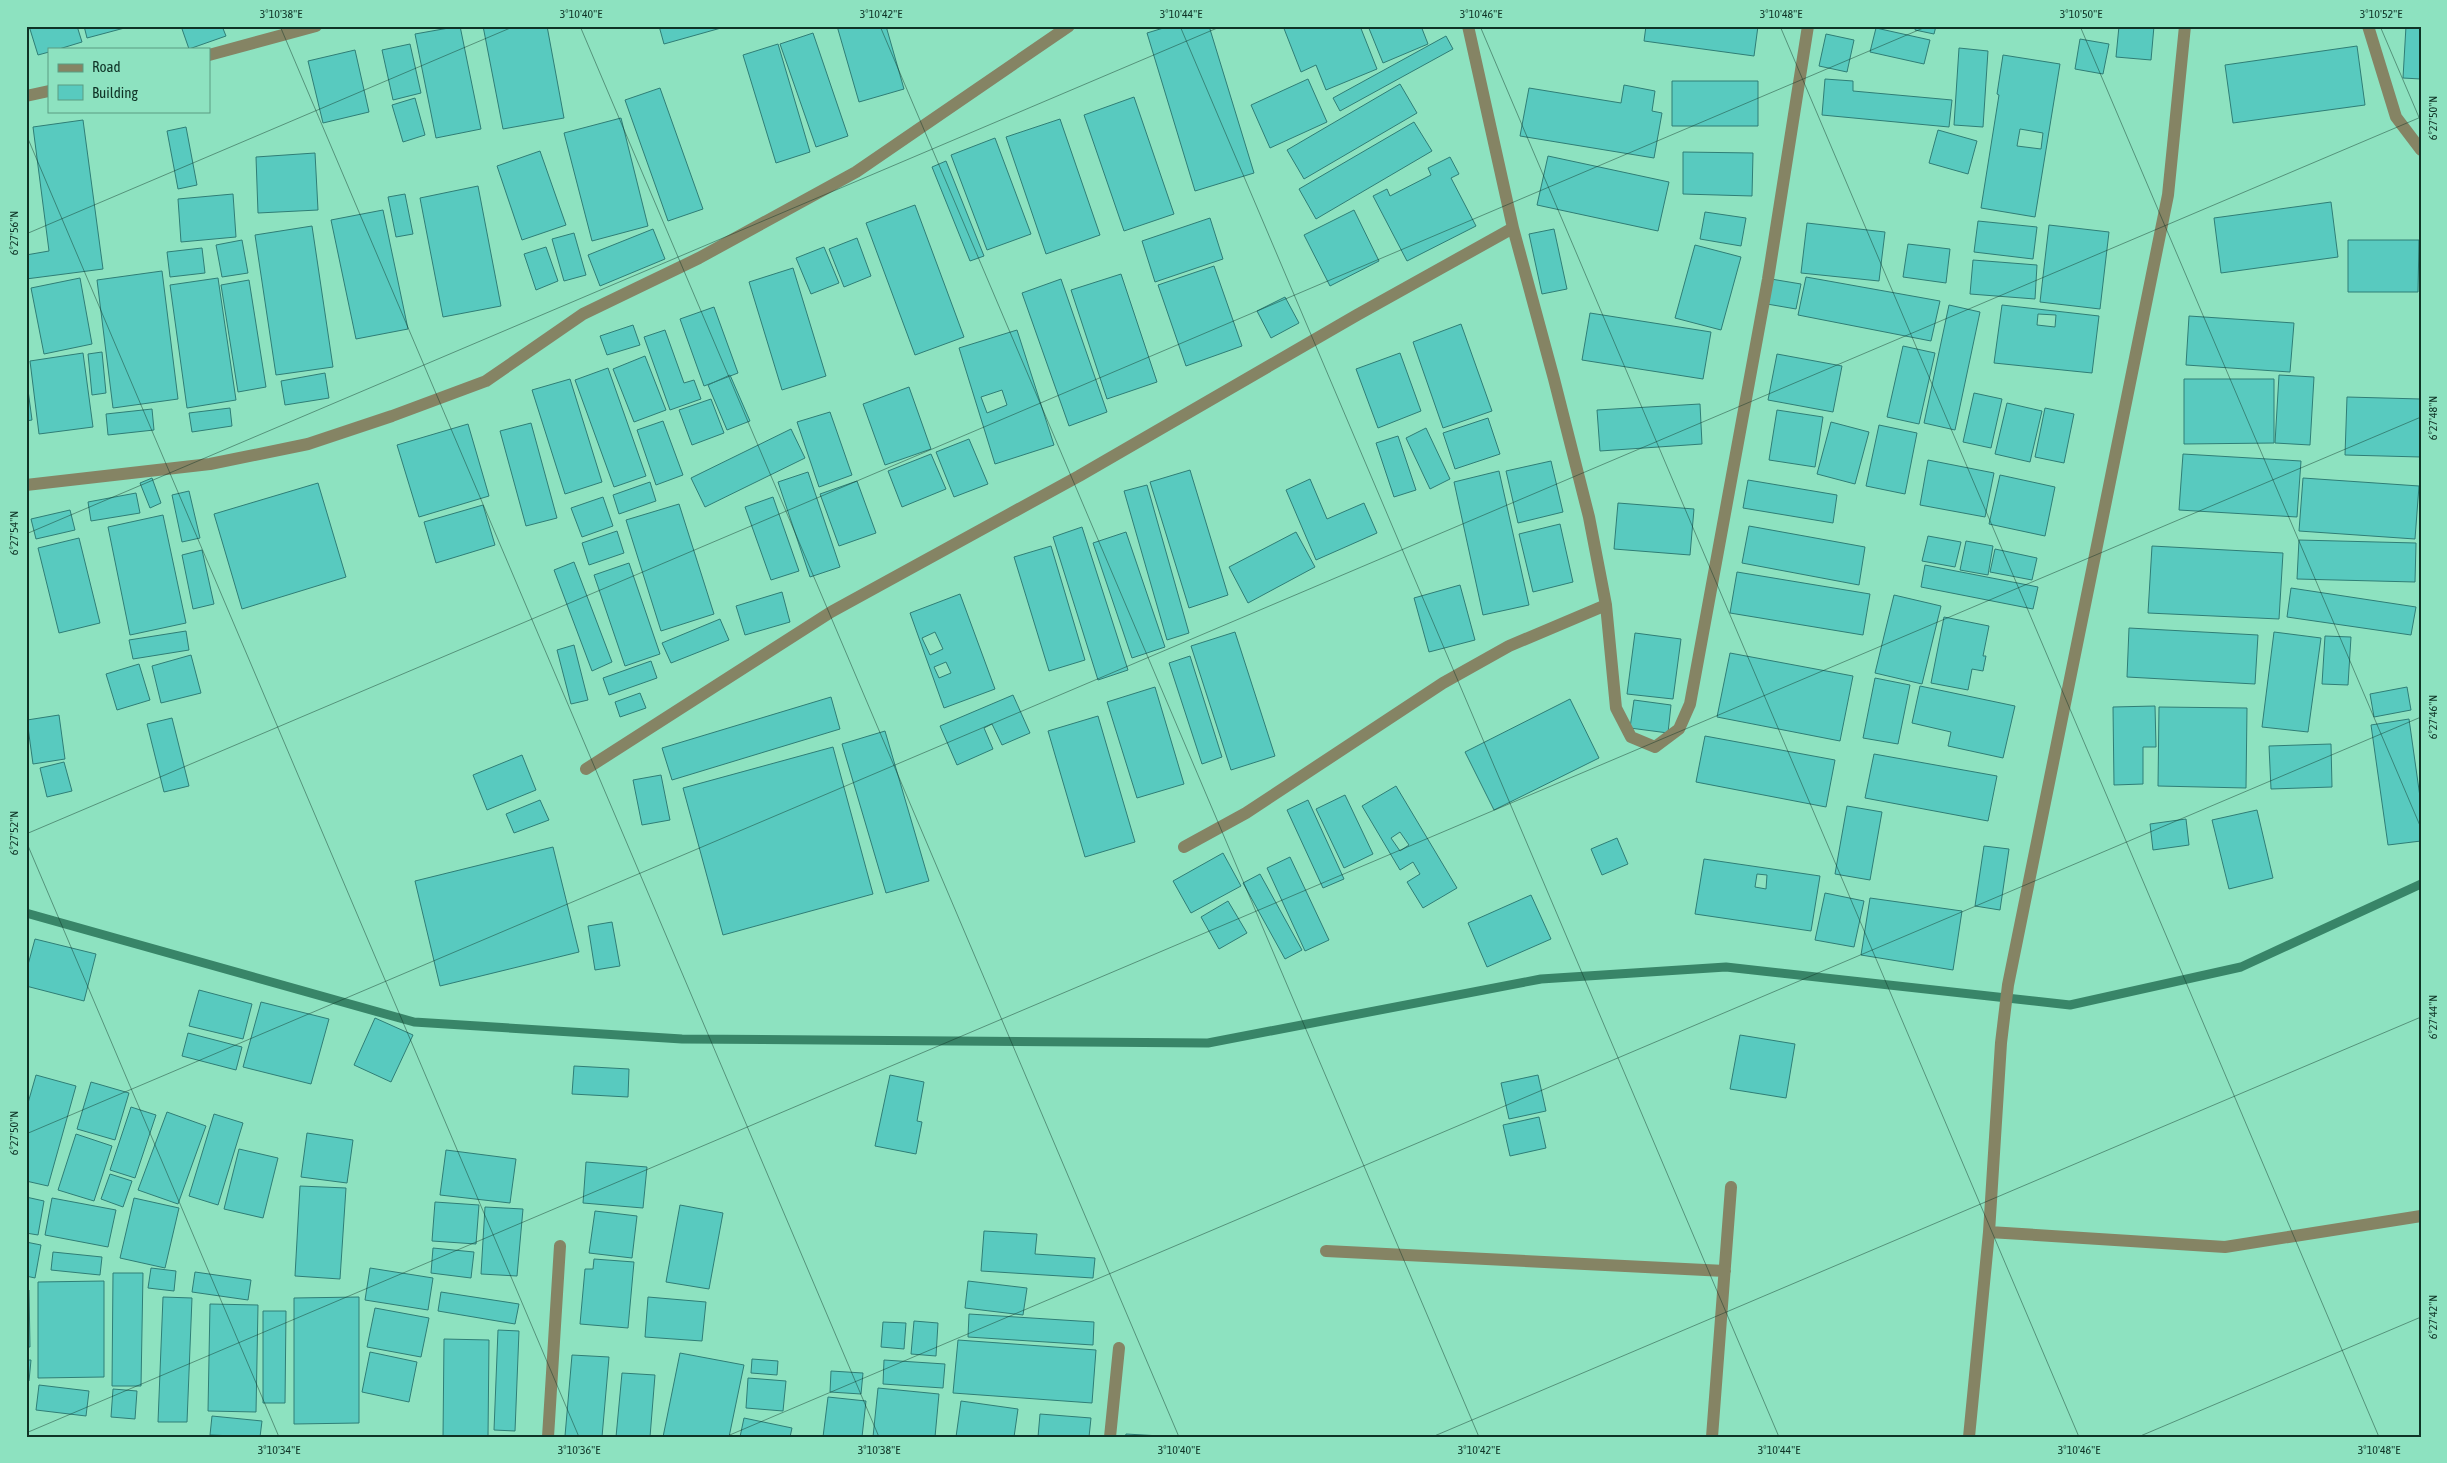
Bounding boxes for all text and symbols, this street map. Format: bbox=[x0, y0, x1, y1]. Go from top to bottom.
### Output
text: 3°10'38"E bbox=[260, 7, 302, 21]
text: 3°10'40"E bbox=[560, 7, 602, 21]
text: 3°10'42"E bbox=[860, 7, 902, 21]
text: 3°10'44"E bbox=[1160, 7, 1202, 21]
text: 3°10'46"E bbox=[1460, 7, 1502, 21]
text: 3°10'48"E bbox=[1760, 7, 1802, 21]
text: 3°10'50"E bbox=[2060, 7, 2102, 21]
text: 3°10'52"E bbox=[2360, 7, 2402, 21]
legend bbox=[48, 48, 210, 112]
text: Road bbox=[92, 58, 121, 75]
text: Building bbox=[92, 84, 138, 101]
text: 6°27'50"N bbox=[2426, 96, 2440, 140]
text: 6°27'56"N bbox=[7, 211, 21, 255]
text: 6°27'48"N bbox=[2426, 396, 2440, 440]
text: 6°27'54"N bbox=[7, 511, 21, 555]
text: 6°27'46"N bbox=[2426, 695, 2440, 739]
text: 6°27'52"N bbox=[7, 811, 21, 855]
text: 6°27'44"N bbox=[2426, 995, 2440, 1039]
text: 6°27'50"N bbox=[7, 1111, 21, 1155]
text: 6°27'42"N bbox=[2426, 1295, 2440, 1339]
text: 3°10'34"E bbox=[258, 1443, 300, 1457]
text: 3°10'36"E bbox=[558, 1443, 600, 1457]
text: 3°10'38"E bbox=[858, 1443, 900, 1457]
text: 3°10'40"E bbox=[1158, 1443, 1200, 1457]
text: 3°10'42"E bbox=[1458, 1443, 1500, 1457]
text: 3°10'44"E bbox=[1758, 1443, 1800, 1457]
text: 3°10'46"E bbox=[2058, 1443, 2100, 1457]
text: 3°10'48"E bbox=[2358, 1443, 2400, 1457]

